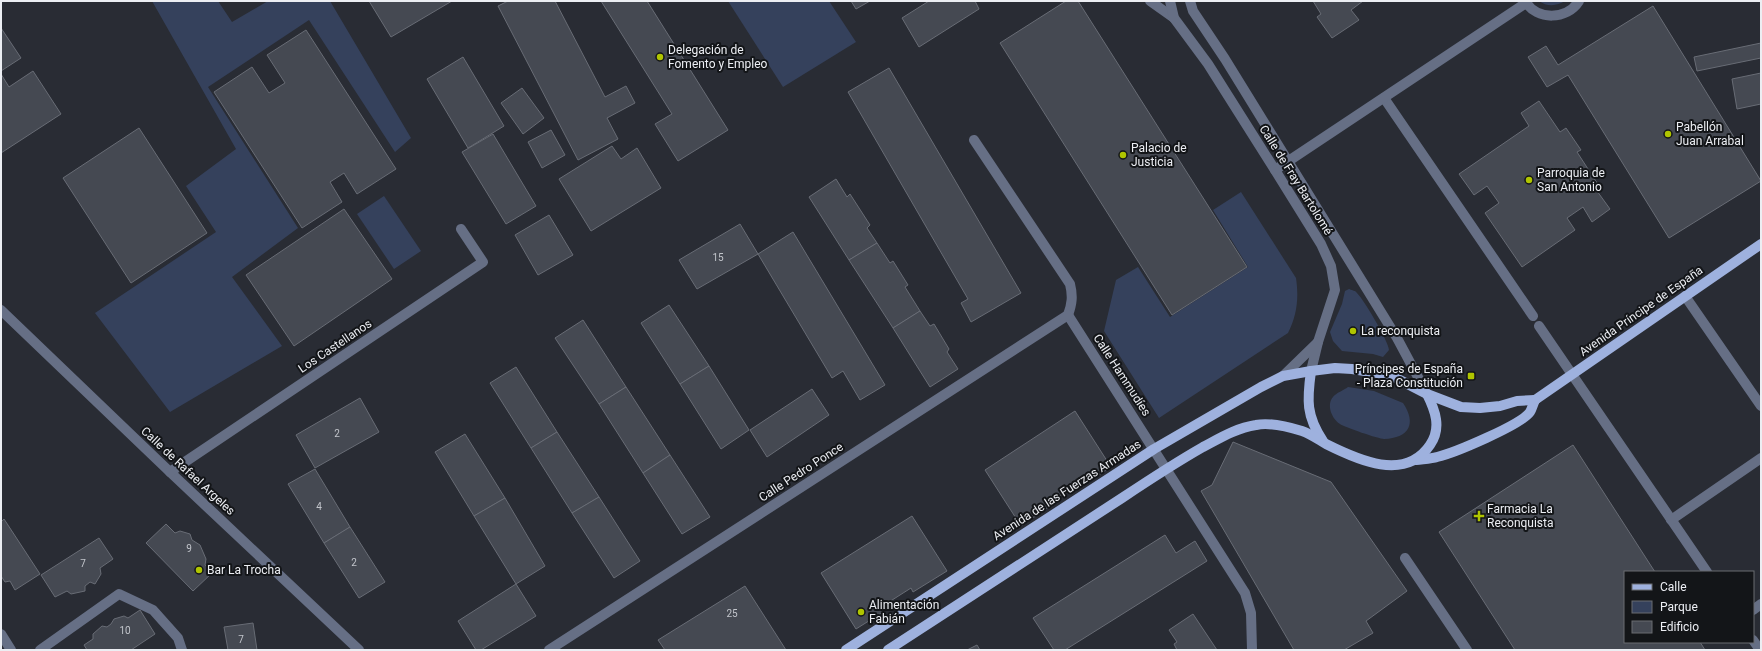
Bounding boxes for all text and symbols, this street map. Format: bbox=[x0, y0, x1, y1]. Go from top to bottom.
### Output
place label: Delegación de Fomento y Empleo bbox=[668, 43, 768, 71]
marker: Delegación de Fomento y Empleo bbox=[655, 52, 665, 62]
place label: Pabellón Juan Arrabal bbox=[1676, 120, 1744, 148]
street label: Calle de Fray Bartolomé bbox=[1256, 123, 1336, 237]
marker: Pabellón Juan Arrabal bbox=[1663, 129, 1673, 139]
place label: Palacio de Justicia bbox=[1131, 141, 1187, 169]
marker: Palacio de Justicia bbox=[1118, 150, 1128, 160]
place label: Parroquia de San Antonio bbox=[1537, 166, 1605, 194]
marker: Parroquia de San Antonio bbox=[1524, 175, 1534, 185]
house number: 15 bbox=[712, 252, 724, 263]
street label: Avenida Príncipe de España bbox=[1577, 263, 1705, 359]
street label: Los Castellanos bbox=[296, 316, 374, 376]
place label: La reconquista bbox=[1361, 324, 1440, 338]
marker: La reconquista bbox=[1348, 326, 1358, 336]
street label: Calle Hammudíes bbox=[1090, 332, 1154, 418]
place label: Príncipes de España - Plaza Constitución bbox=[1355, 362, 1463, 390]
marker: Príncipes de España - Plaza Constitución bbox=[1466, 371, 1476, 381]
street label: Calle de Rafael Argeles bbox=[138, 424, 238, 518]
house number: 2 bbox=[334, 428, 340, 439]
street label: Avenida de las Fuerzas Armadas bbox=[990, 437, 1144, 543]
street label: Calle Pedro Ponce bbox=[756, 440, 846, 504]
house number: 4 bbox=[316, 501, 322, 512]
place label: Farmacia La Reconquista bbox=[1487, 502, 1554, 530]
marker: Farmacia La Reconquista bbox=[1474, 511, 1484, 521]
house number: 9 bbox=[186, 543, 192, 554]
house number: 2 bbox=[351, 557, 357, 568]
house number: 7 bbox=[80, 558, 86, 569]
place label: Bar La Trocha bbox=[207, 563, 281, 577]
marker: Bar La Trocha bbox=[194, 565, 204, 575]
legend bbox=[1624, 571, 1754, 643]
text: Calle bbox=[1660, 580, 1687, 594]
place label: Alimentación Fabián bbox=[869, 598, 939, 626]
text: Parque bbox=[1660, 600, 1698, 614]
marker: Alimentación Fabián bbox=[856, 607, 866, 617]
house number: 25 bbox=[726, 608, 738, 619]
text: Edificio bbox=[1660, 620, 1699, 634]
house number: 10 bbox=[119, 625, 131, 636]
house number: 7 bbox=[238, 634, 244, 645]

